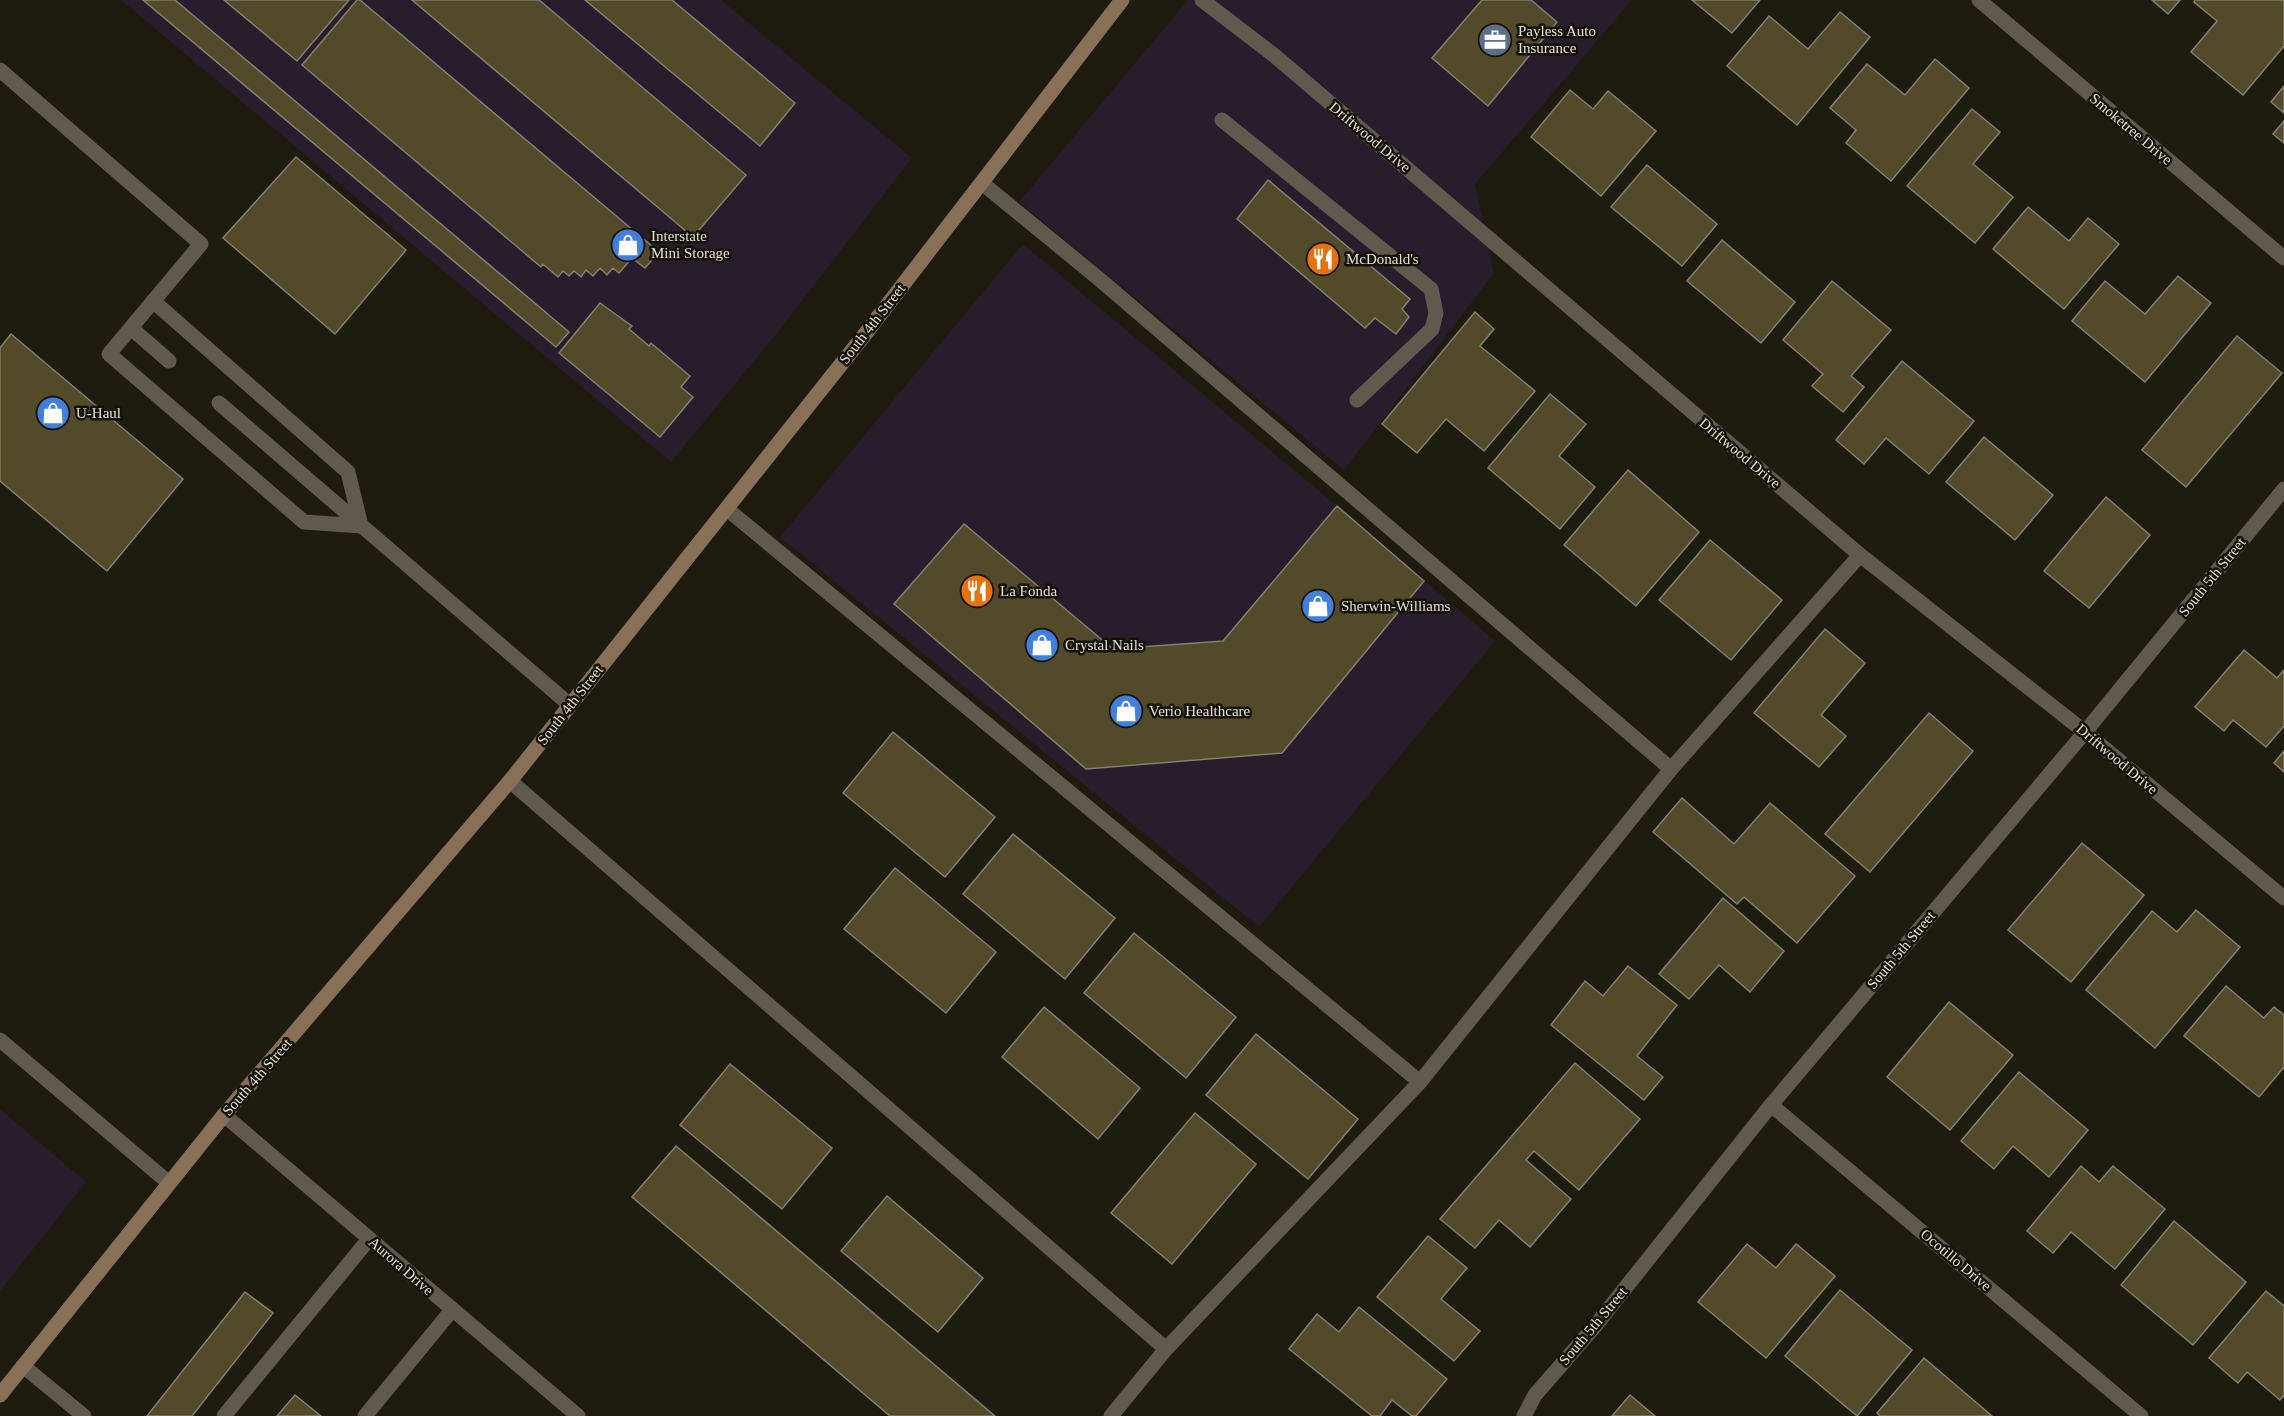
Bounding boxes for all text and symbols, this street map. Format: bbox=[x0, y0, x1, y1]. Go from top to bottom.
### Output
office icon: Payless Auto Insurance bbox=[1477, 22, 1513, 58]
place label: Payless Auto Insurance bbox=[1518, 23, 1596, 56]
street label: Smoketree Drive bbox=[2087, 90, 2175, 168]
street label: Driftwood Drive bbox=[1326, 99, 1414, 176]
shop icon: Interstate Mini Storage bbox=[610, 227, 646, 263]
place label: Interstate Mini Storage bbox=[651, 228, 730, 261]
restaurant icon: McDonald's bbox=[1305, 241, 1341, 277]
place label: McDonald's bbox=[1346, 251, 1419, 267]
street label: South 4th Street bbox=[836, 280, 909, 367]
shop icon: U-Haul bbox=[35, 395, 71, 431]
place label: U-Haul bbox=[76, 405, 121, 421]
street label: Driftwood Drive bbox=[1696, 415, 1784, 492]
street label: South 5th Street bbox=[2175, 534, 2249, 620]
restaurant icon: La Fonda bbox=[959, 573, 995, 609]
place label: La Fonda bbox=[1000, 583, 1057, 599]
shop icon: Sherwin-Williams bbox=[1300, 588, 1336, 624]
place label: Sherwin-Williams bbox=[1341, 598, 1451, 614]
shop icon: Crystal Nails bbox=[1024, 627, 1060, 663]
place label: Crystal Nails bbox=[1065, 637, 1144, 653]
street label: South 4th Street bbox=[534, 661, 607, 748]
shop icon: Verio Healthcare bbox=[1108, 693, 1144, 729]
place label: Verio Healthcare bbox=[1149, 703, 1251, 719]
street label: Driftwood Drive bbox=[2073, 721, 2161, 798]
street label: South 5th Street bbox=[1864, 907, 1939, 992]
street label: South 4th Street bbox=[219, 1035, 295, 1119]
street label: Ocotillo Drive bbox=[1918, 1226, 1995, 1294]
street label: Aurora Drive bbox=[365, 1234, 437, 1299]
street label: South 5th Street bbox=[1556, 1283, 1631, 1368]

